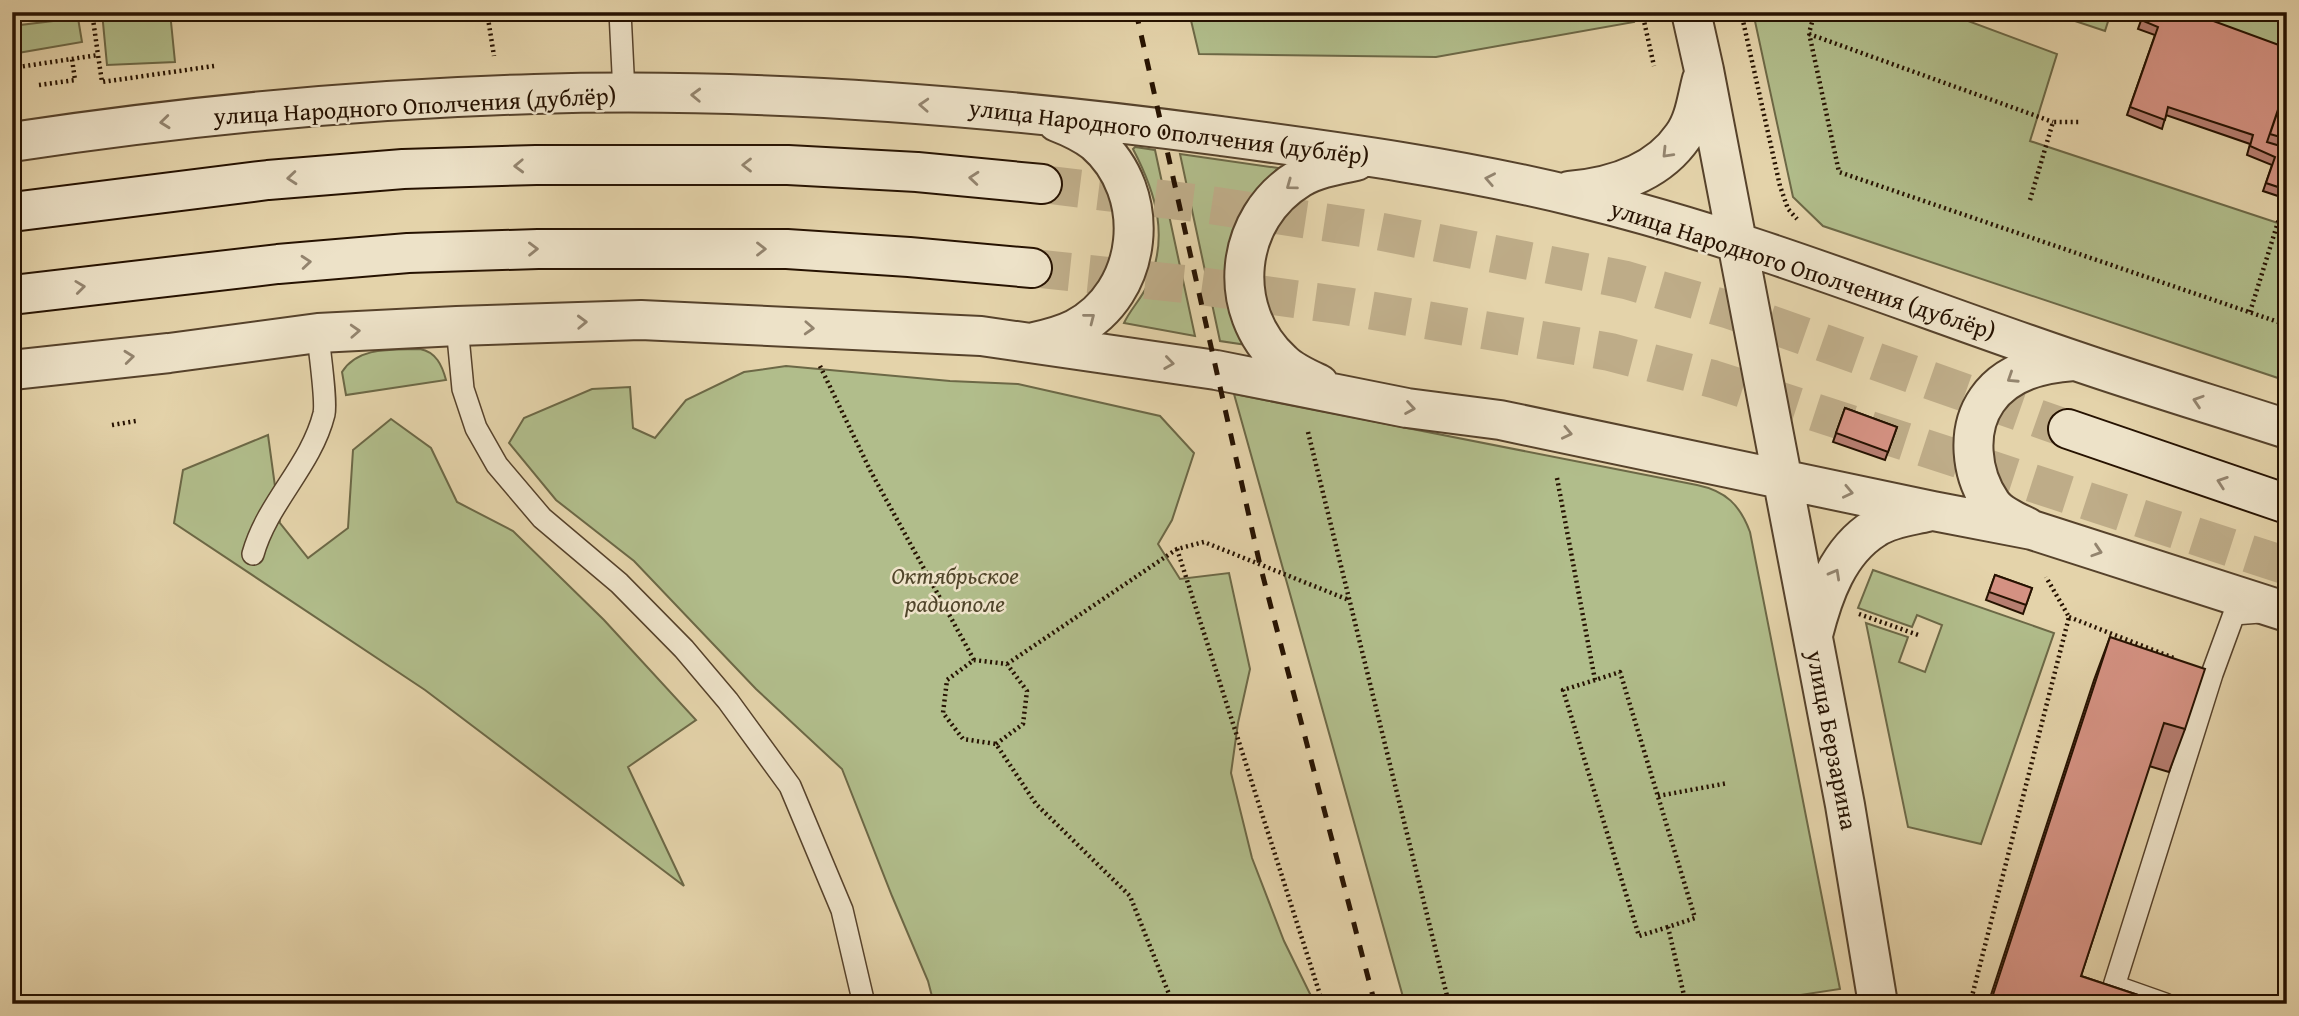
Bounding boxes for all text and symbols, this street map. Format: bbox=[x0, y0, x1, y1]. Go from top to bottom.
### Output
street label: улица Народного Ополчения (дублёр) bbox=[212, 77, 617, 134]
one-way arrow bbox=[690, 87, 701, 103]
street label: улица Народного Ополчения (дублёр) bbox=[966, 89, 1371, 173]
one-way arrow bbox=[918, 97, 929, 112]
one-way arrow bbox=[159, 115, 171, 130]
one-way arrow bbox=[1663, 145, 1676, 158]
one-way arrow bbox=[741, 157, 752, 173]
one-way arrow bbox=[514, 158, 525, 173]
one-way arrow bbox=[287, 170, 298, 185]
one-way arrow bbox=[968, 171, 979, 186]
one-way arrow bbox=[1484, 173, 1496, 188]
one-way arrow bbox=[1287, 176, 1299, 189]
street label: улица Народного Ополчения (дублёр) bbox=[1605, 190, 2000, 348]
one-way arrow bbox=[528, 241, 539, 257]
one-way arrow bbox=[756, 241, 766, 257]
one-way arrow bbox=[301, 255, 312, 270]
one-way arrow bbox=[74, 279, 86, 294]
one-way arrow bbox=[1083, 313, 1095, 326]
one-way arrow bbox=[577, 314, 588, 329]
one-way arrow bbox=[804, 320, 815, 335]
one-way arrow bbox=[349, 324, 360, 339]
one-way arrow bbox=[123, 350, 135, 365]
one-way arrow bbox=[1163, 356, 1174, 371]
one-way arrow bbox=[2007, 370, 2020, 383]
one-way arrow bbox=[2193, 394, 2205, 409]
one-way arrow bbox=[1404, 400, 1415, 415]
one-way arrow bbox=[1561, 425, 1573, 440]
one-way arrow bbox=[2217, 476, 2229, 490]
one-way arrow bbox=[1841, 484, 1853, 499]
one-way arrow bbox=[2090, 542, 2102, 557]
park label: Октябрьское радиополе bbox=[891, 558, 1019, 621]
one-way arrow bbox=[1827, 569, 1840, 581]
street label: улица Берзарина bbox=[1798, 646, 1867, 833]

